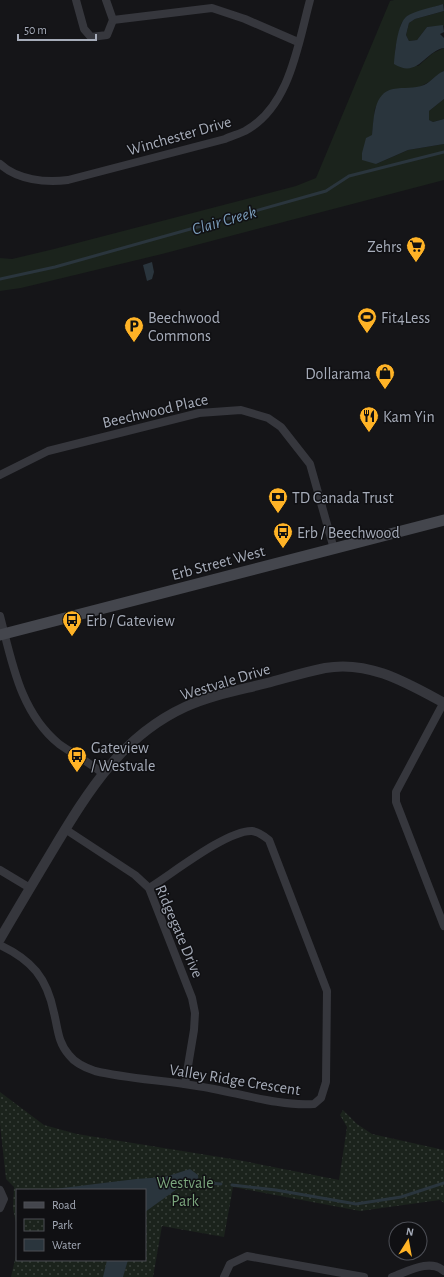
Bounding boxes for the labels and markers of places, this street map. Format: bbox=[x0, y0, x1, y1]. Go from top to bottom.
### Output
supermarket icon: Zehrs bbox=[405, 235, 427, 263]
place label: Zehrs bbox=[367, 239, 402, 255]
sports icon: Fit4Less bbox=[356, 306, 378, 334]
place label: Beechwood Commons bbox=[148, 310, 220, 344]
place label: Fit4Less bbox=[381, 310, 430, 326]
parking icon: Beechwood Commons bbox=[123, 315, 145, 343]
shop icon: Dollarama bbox=[374, 362, 396, 390]
place label: Dollarama bbox=[305, 366, 371, 382]
restaurant icon: Kam Yin bbox=[358, 405, 380, 433]
place label: Kam Yin bbox=[383, 409, 435, 425]
bank icon: TD Canada Trust bbox=[267, 486, 289, 514]
place label: TD Canada Trust bbox=[292, 490, 394, 506]
bus stop icon: Erb / Beechwood bbox=[272, 521, 294, 549]
place label: Erb / Beechwood bbox=[297, 525, 400, 541]
bus stop icon: Erb / Gateview bbox=[61, 609, 83, 637]
place label: Erb / Gateview bbox=[86, 613, 175, 629]
place label: Gateview / Westvale bbox=[91, 740, 155, 774]
bus stop icon: Gateview / Westvale bbox=[66, 745, 88, 773]

